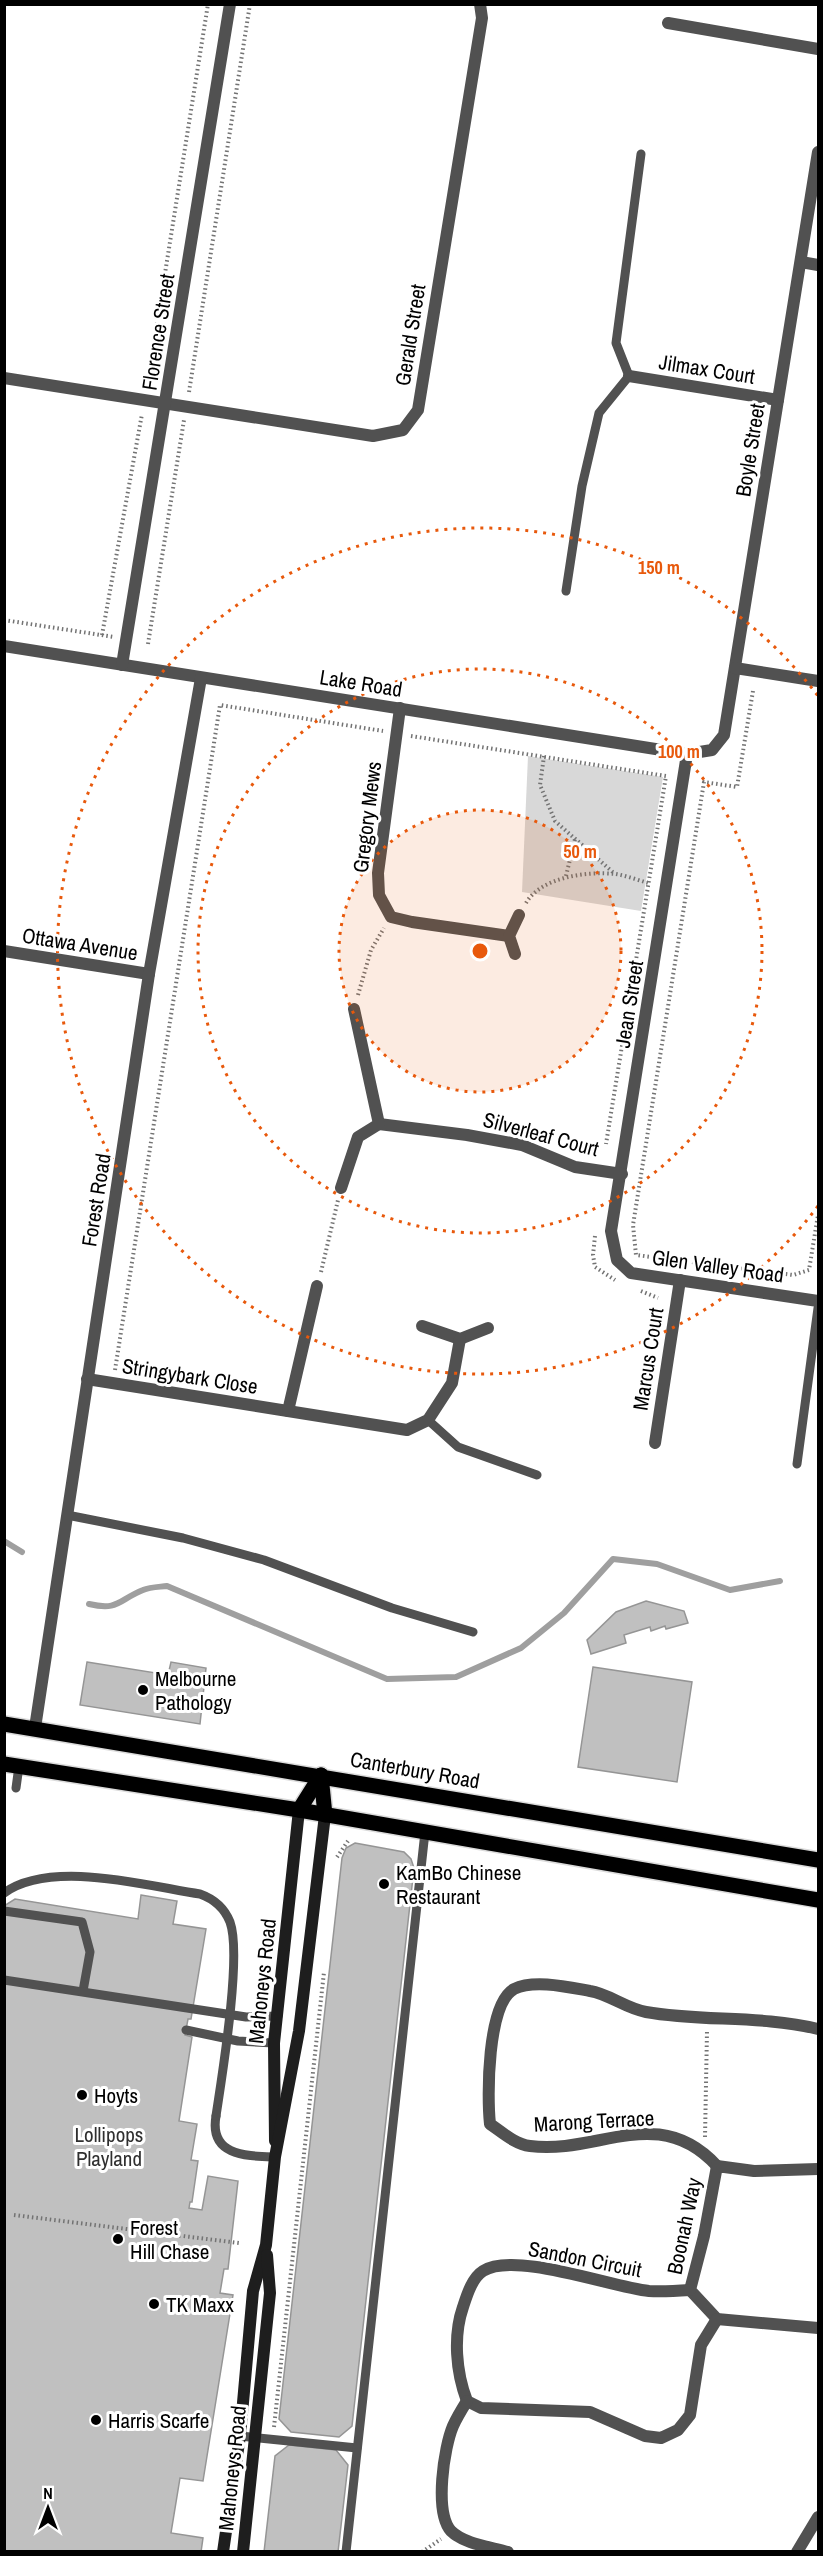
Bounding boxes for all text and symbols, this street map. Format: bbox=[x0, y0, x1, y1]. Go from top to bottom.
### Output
street label: Florence Street bbox=[134, 271, 182, 392]
street label: Gerald Street bbox=[388, 282, 432, 388]
street label: Jilmax Court bbox=[657, 347, 757, 391]
street label: Boyle Street bbox=[728, 401, 772, 499]
text: 150 m bbox=[638, 555, 680, 580]
street label: Lake Road bbox=[318, 662, 404, 704]
text: 100 m bbox=[658, 739, 700, 764]
street label: Gregory Mews bbox=[346, 760, 388, 874]
text: 50 m bbox=[563, 839, 597, 864]
street label: Ottawa Avenue bbox=[20, 921, 140, 967]
centre of rings bbox=[470, 941, 490, 961]
street label: Jean Street bbox=[608, 958, 650, 1050]
street label: Silverleaf Court bbox=[480, 1105, 602, 1163]
street label: Forest Road bbox=[74, 1151, 118, 1249]
street label: Glen Valley Road bbox=[650, 1242, 786, 1290]
street label: Marcus Court bbox=[626, 1305, 670, 1412]
street label: Stringybark Close bbox=[120, 1351, 260, 1401]
place label: Melbourne Pathology bbox=[155, 1664, 236, 1717]
marker: Melbourne Pathology bbox=[136, 1683, 150, 1697]
street label: Canterbury Road bbox=[348, 1744, 482, 1796]
place label: KamBo Chinese Restaurant bbox=[396, 1858, 521, 1911]
marker: KamBo Chinese Restaurant bbox=[377, 1877, 391, 1891]
street label: Mahoneys Road bbox=[241, 1917, 283, 2045]
place label: Hoyts bbox=[94, 2081, 138, 2110]
marker: Hoyts bbox=[75, 2088, 89, 2102]
street label: Marong Terrace bbox=[533, 2103, 655, 2139]
park label: Lollipops Playland bbox=[75, 2120, 143, 2173]
street label: Boonah Way bbox=[660, 2175, 708, 2277]
place label: Forest Hill Chase bbox=[130, 2213, 209, 2266]
marker: Forest Hill Chase bbox=[111, 2232, 125, 2246]
street label: Sandon Circuit bbox=[526, 2234, 644, 2284]
place label: TK Maxx bbox=[166, 2290, 234, 2319]
marker: TK Maxx bbox=[147, 2297, 161, 2311]
street label: Mahoneys Road bbox=[211, 2404, 253, 2532]
place label: Harris Scarfe bbox=[108, 2406, 209, 2435]
marker: Harris Scarfe bbox=[89, 2413, 103, 2427]
north arrow bbox=[18, 2478, 78, 2538]
text: N bbox=[43, 2482, 53, 2504]

